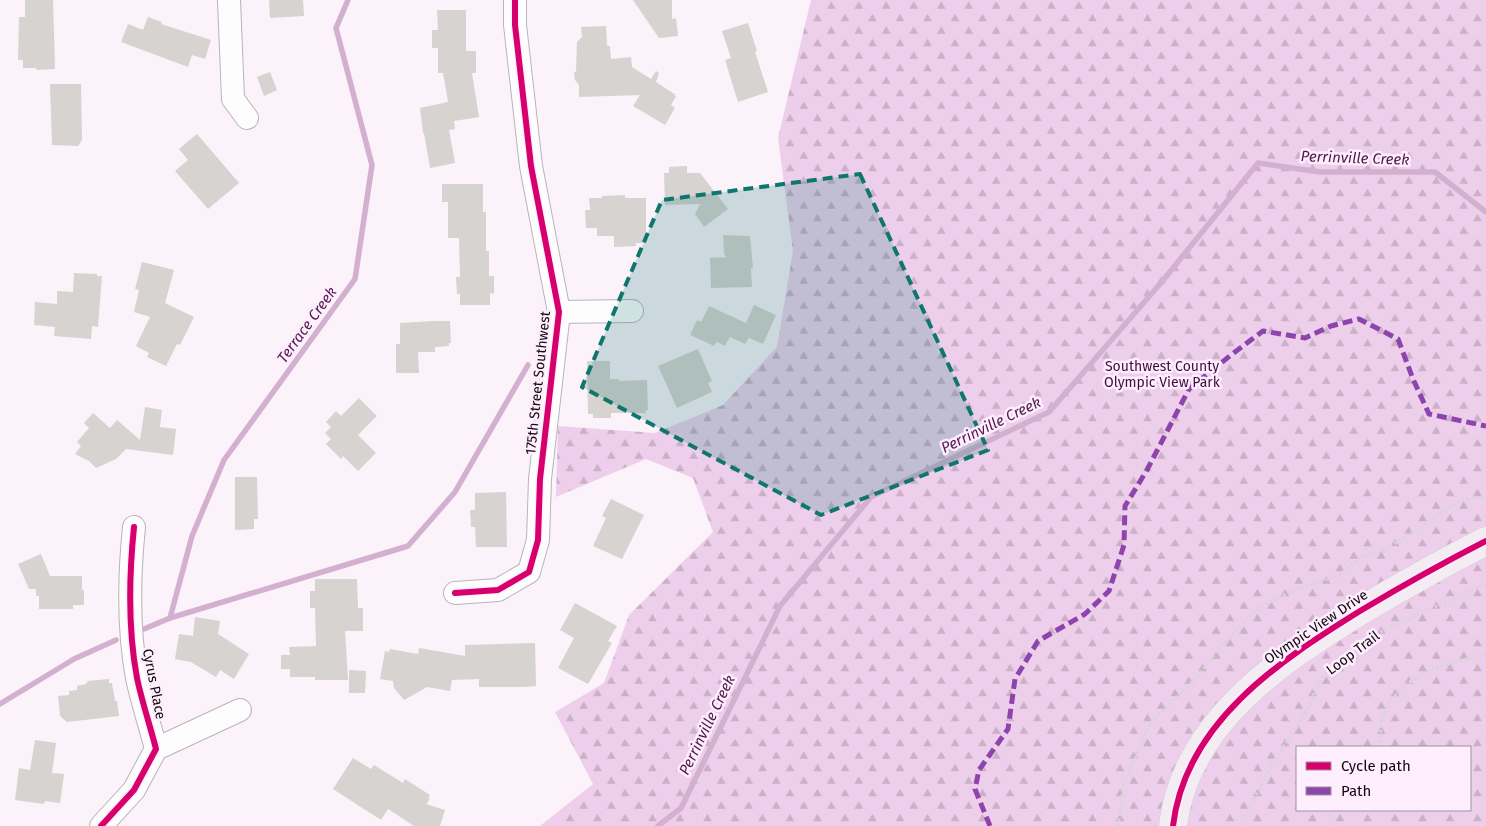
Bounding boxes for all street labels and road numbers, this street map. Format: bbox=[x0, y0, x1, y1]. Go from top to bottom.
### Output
street label: 175th Street Southwest bbox=[522, 310, 554, 456]
street label: Olympic View Drive bbox=[1261, 586, 1371, 668]
street label: Loop Trail bbox=[1323, 627, 1383, 679]
street label: Cyrus Place bbox=[139, 647, 169, 721]

